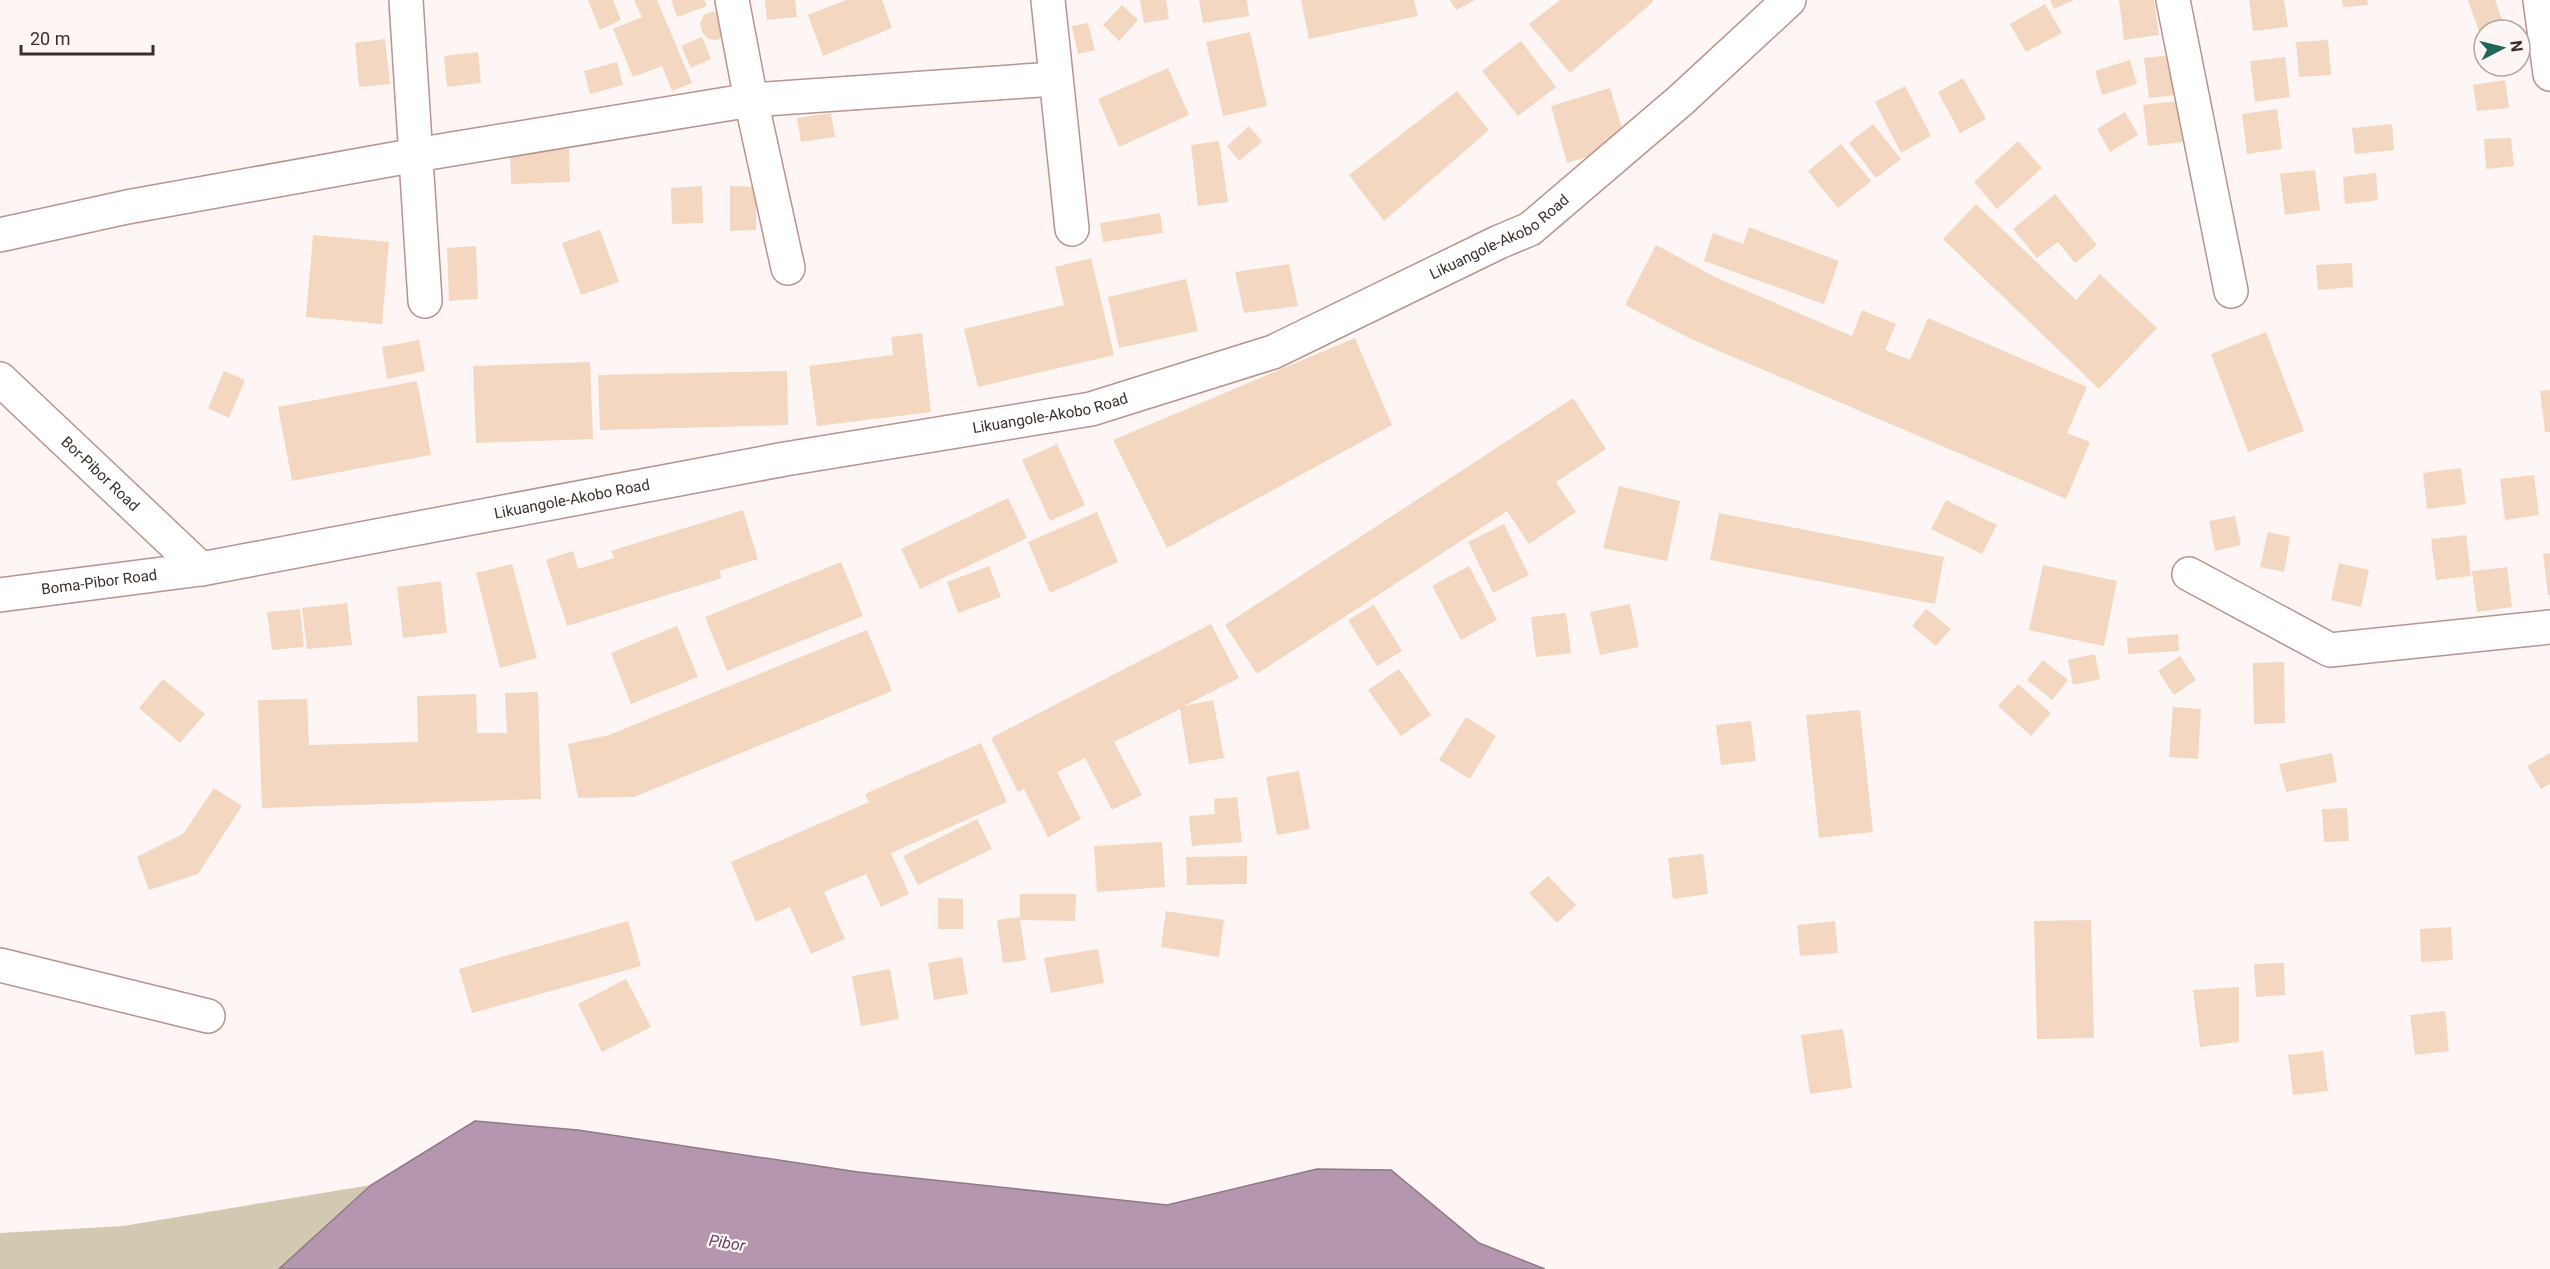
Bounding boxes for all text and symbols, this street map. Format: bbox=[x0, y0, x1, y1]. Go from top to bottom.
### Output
scale bar bbox=[21, 18, 153, 56]
north arrow bbox=[2472, 18, 2532, 78]
text: 20 m bbox=[30, 28, 70, 49]
text: N bbox=[2506, 39, 2527, 53]
street label: Likuangole-Akobo Road bbox=[1427, 191, 1573, 283]
street label: Likuangole-Akobo Road bbox=[971, 389, 1130, 437]
street label: Bor-Pibor Road bbox=[58, 433, 143, 515]
street label: Likuangole-Akobo Road bbox=[493, 476, 651, 523]
street label: Boma-Pibor Road bbox=[40, 566, 158, 599]
water label: Pibor bbox=[708, 1231, 747, 1255]

